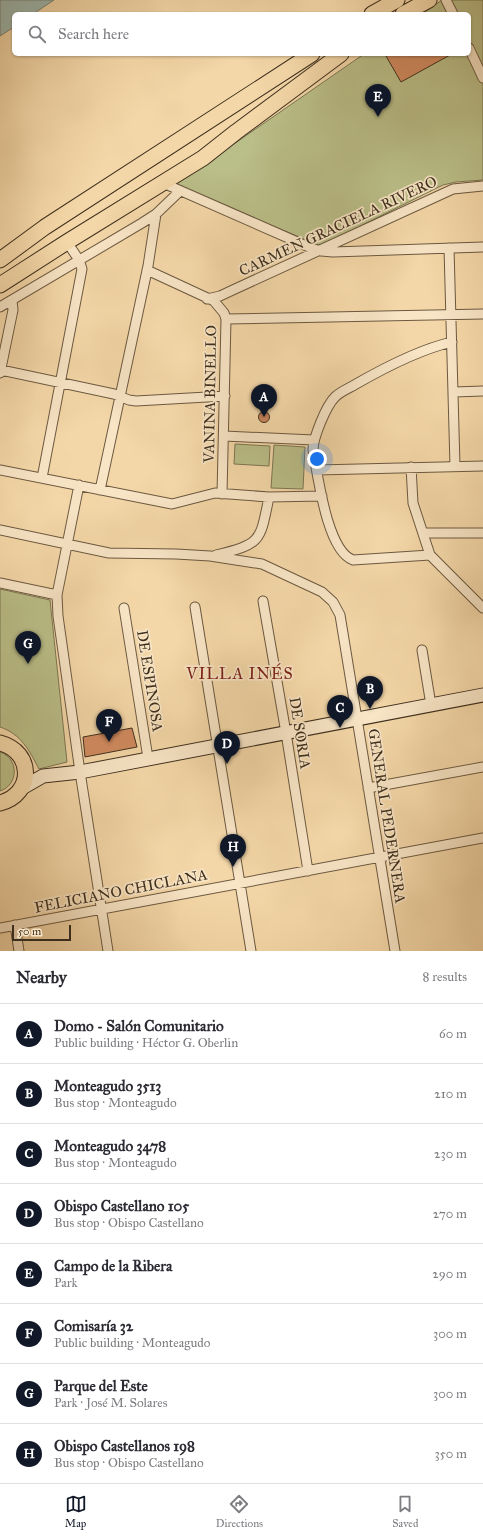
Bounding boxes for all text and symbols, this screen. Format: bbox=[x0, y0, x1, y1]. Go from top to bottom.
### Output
search box bbox=[12, 12, 471, 56]
icon: search bbox=[26, 23, 48, 45]
text: Search here bbox=[58, 25, 129, 43]
pin: E bbox=[365, 84, 391, 117]
street label: CARMEN GRACIELA RIVERO bbox=[236, 172, 440, 280]
street label: VANINA BINELLO bbox=[200, 325, 220, 464]
pin: A bbox=[251, 384, 277, 417]
your location bbox=[307, 449, 327, 469]
street label: DE ESPINOSA bbox=[133, 629, 167, 733]
pin: G bbox=[15, 631, 41, 664]
district label: VILLA INÉS bbox=[185, 662, 294, 683]
pin: B bbox=[357, 676, 383, 709]
pin: C bbox=[327, 695, 353, 728]
street label: DE SORIA bbox=[285, 696, 315, 770]
pin: F bbox=[96, 709, 122, 742]
street label: GENERAL PEDERNERA bbox=[364, 727, 410, 905]
pin: D bbox=[214, 731, 240, 764]
pin: H bbox=[220, 834, 246, 867]
street label: FELICIANO CHICLANA bbox=[33, 865, 209, 917]
scale bar bbox=[12, 923, 71, 942]
text: 50 m bbox=[18, 925, 41, 938]
text: Nearby bbox=[16, 967, 67, 988]
text: 8 results bbox=[423, 969, 467, 985]
text: Domo - Salón Comunitario bbox=[54, 1017, 224, 1035]
text: A bbox=[25, 1026, 33, 1042]
text: 60 m bbox=[439, 1026, 467, 1042]
text: Public building · Héctor G. Oberlin bbox=[54, 1035, 238, 1051]
text: Monteagudo 3513 bbox=[54, 1077, 161, 1095]
text: B bbox=[25, 1086, 33, 1102]
text: 210 m bbox=[434, 1086, 467, 1102]
text: Bus stop · Monteagudo bbox=[54, 1095, 177, 1111]
text: Monteagudo 3478 bbox=[54, 1137, 166, 1155]
text: C bbox=[25, 1146, 33, 1162]
text: 230 m bbox=[434, 1146, 467, 1162]
text: Bus stop · Monteagudo bbox=[54, 1155, 177, 1171]
text: Obispo Castellano 105 bbox=[54, 1197, 189, 1215]
text: D bbox=[24, 1206, 34, 1222]
text: 270 m bbox=[433, 1206, 467, 1222]
text: Bus stop · Obispo Castellano bbox=[54, 1215, 204, 1231]
text: Campo de la Ribera bbox=[54, 1257, 172, 1275]
text: E bbox=[24, 1266, 34, 1282]
text: 290 m bbox=[432, 1266, 467, 1282]
text: Park bbox=[54, 1275, 78, 1291]
text: Comisaría 32 bbox=[54, 1317, 133, 1335]
text: F bbox=[25, 1326, 33, 1342]
text: 300 m bbox=[433, 1326, 467, 1342]
text: Public building · Monteagudo bbox=[54, 1335, 211, 1351]
text: Parque del Este bbox=[54, 1377, 148, 1395]
text: G bbox=[24, 1386, 34, 1402]
text: 300 m bbox=[433, 1386, 467, 1402]
text: Park · José M. Solares bbox=[54, 1395, 167, 1411]
text: Obispo Castellanos 198 bbox=[54, 1437, 195, 1455]
text: H bbox=[23, 1446, 35, 1462]
text: 350 m bbox=[434, 1446, 467, 1462]
text: Bus stop · Obispo Castellano bbox=[54, 1455, 204, 1471]
tab: Map bbox=[65, 1493, 87, 1530]
tab: Directions bbox=[216, 1493, 263, 1530]
tab: Saved bbox=[392, 1493, 418, 1530]

